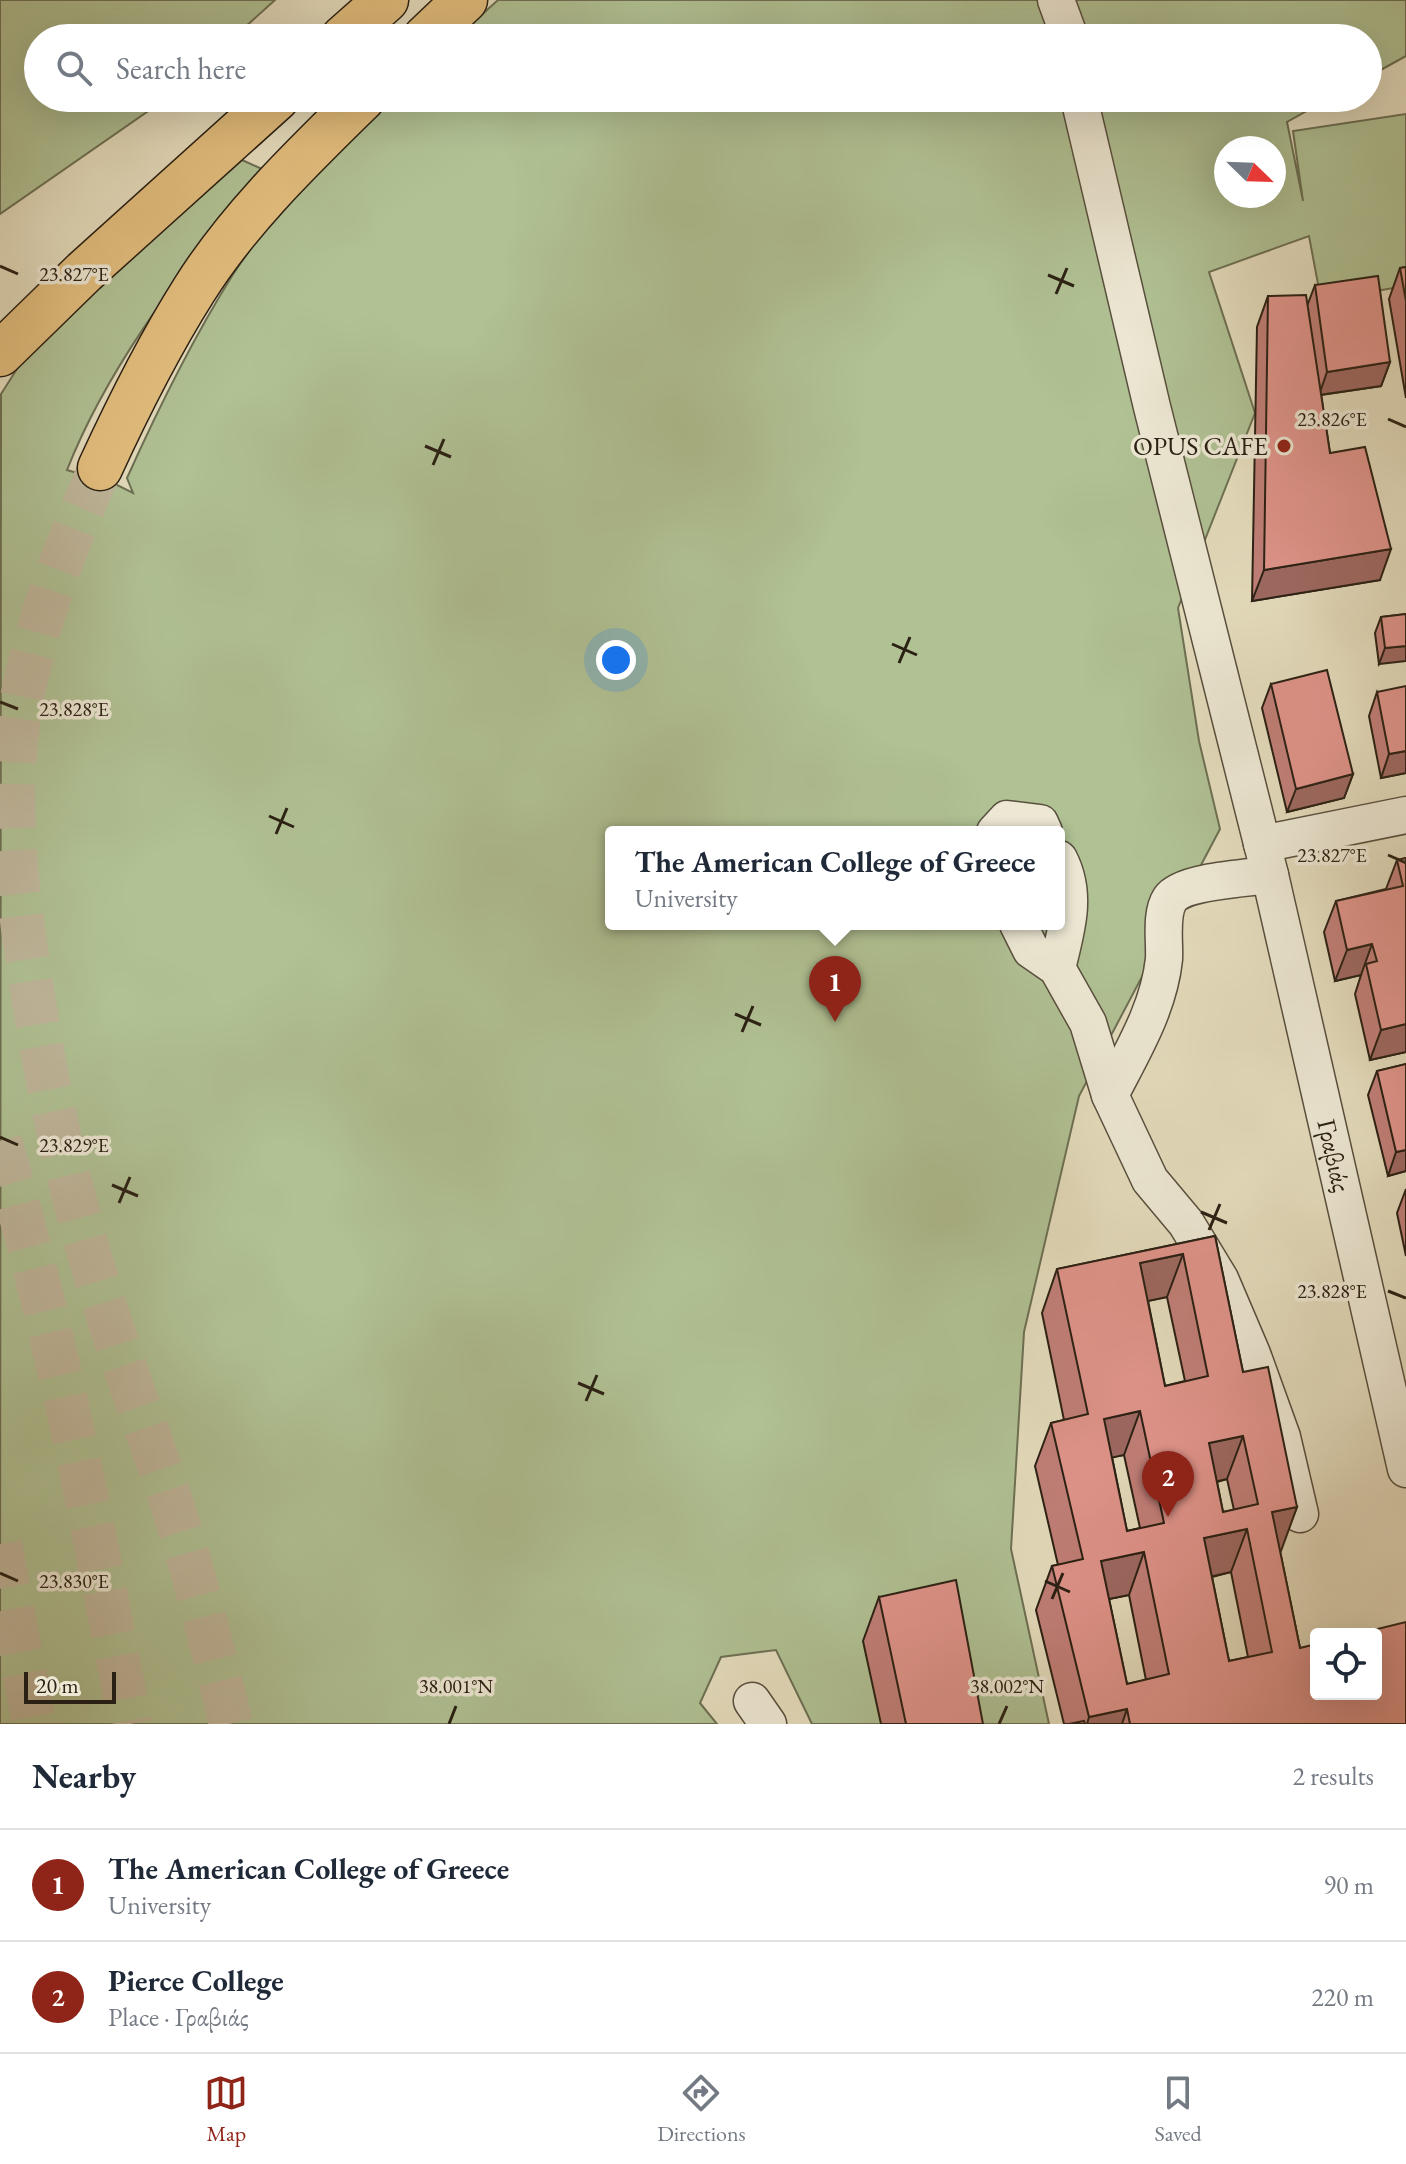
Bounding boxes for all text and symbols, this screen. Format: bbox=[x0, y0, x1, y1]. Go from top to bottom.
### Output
search box bbox=[24, 24, 1382, 112]
icon: search bbox=[52, 46, 96, 90]
text: Search here bbox=[116, 49, 246, 88]
north arrow bbox=[1214, 136, 1286, 208]
text: 23.827°E bbox=[39, 261, 109, 287]
text: 23.826°E bbox=[1297, 406, 1367, 432]
place label: OPUS CAFE bbox=[1133, 429, 1268, 463]
marker: OPUS CAFE bbox=[1275, 437, 1293, 455]
your location bbox=[596, 640, 636, 680]
text: 23.828°E bbox=[39, 696, 109, 722]
popup bbox=[605, 826, 1065, 930]
text: The American College of Greece bbox=[634, 842, 1036, 881]
text: 23.827°E bbox=[1297, 842, 1367, 868]
text: University bbox=[634, 881, 738, 915]
pin: 1 bbox=[809, 956, 861, 1022]
street label: Γραβιάς bbox=[1309, 1116, 1359, 1195]
text: 23.829°E bbox=[39, 1132, 109, 1158]
text: 23.828°E bbox=[1297, 1278, 1367, 1304]
pin: 2 bbox=[1142, 1451, 1194, 1517]
text: 23.830°E bbox=[39, 1568, 109, 1594]
map controls bbox=[1310, 1628, 1382, 1700]
button: locate bbox=[1310, 1628, 1382, 1700]
scale bar bbox=[24, 1668, 116, 1704]
text: 20 m bbox=[36, 1671, 79, 1700]
text: 38.001°N bbox=[419, 1673, 493, 1699]
text: 38.002°N bbox=[970, 1673, 1044, 1699]
text: Nearby bbox=[32, 1754, 136, 1798]
text: 2 results bbox=[1293, 1759, 1374, 1793]
text: The American College of Greece bbox=[108, 1849, 509, 1888]
text: 1 bbox=[51, 1868, 65, 1902]
text: 90 m bbox=[1324, 1868, 1374, 1902]
text: University bbox=[108, 1888, 211, 1922]
text: Pierce College bbox=[108, 1961, 284, 2000]
text: 2 bbox=[51, 1980, 65, 2014]
text: 220 m bbox=[1311, 1980, 1374, 2014]
text: Place · Γραβιάς bbox=[108, 2000, 249, 2034]
tab: Map bbox=[204, 2071, 248, 2148]
tab: Directions bbox=[657, 2071, 746, 2148]
tab: Saved bbox=[1154, 2071, 1202, 2148]

